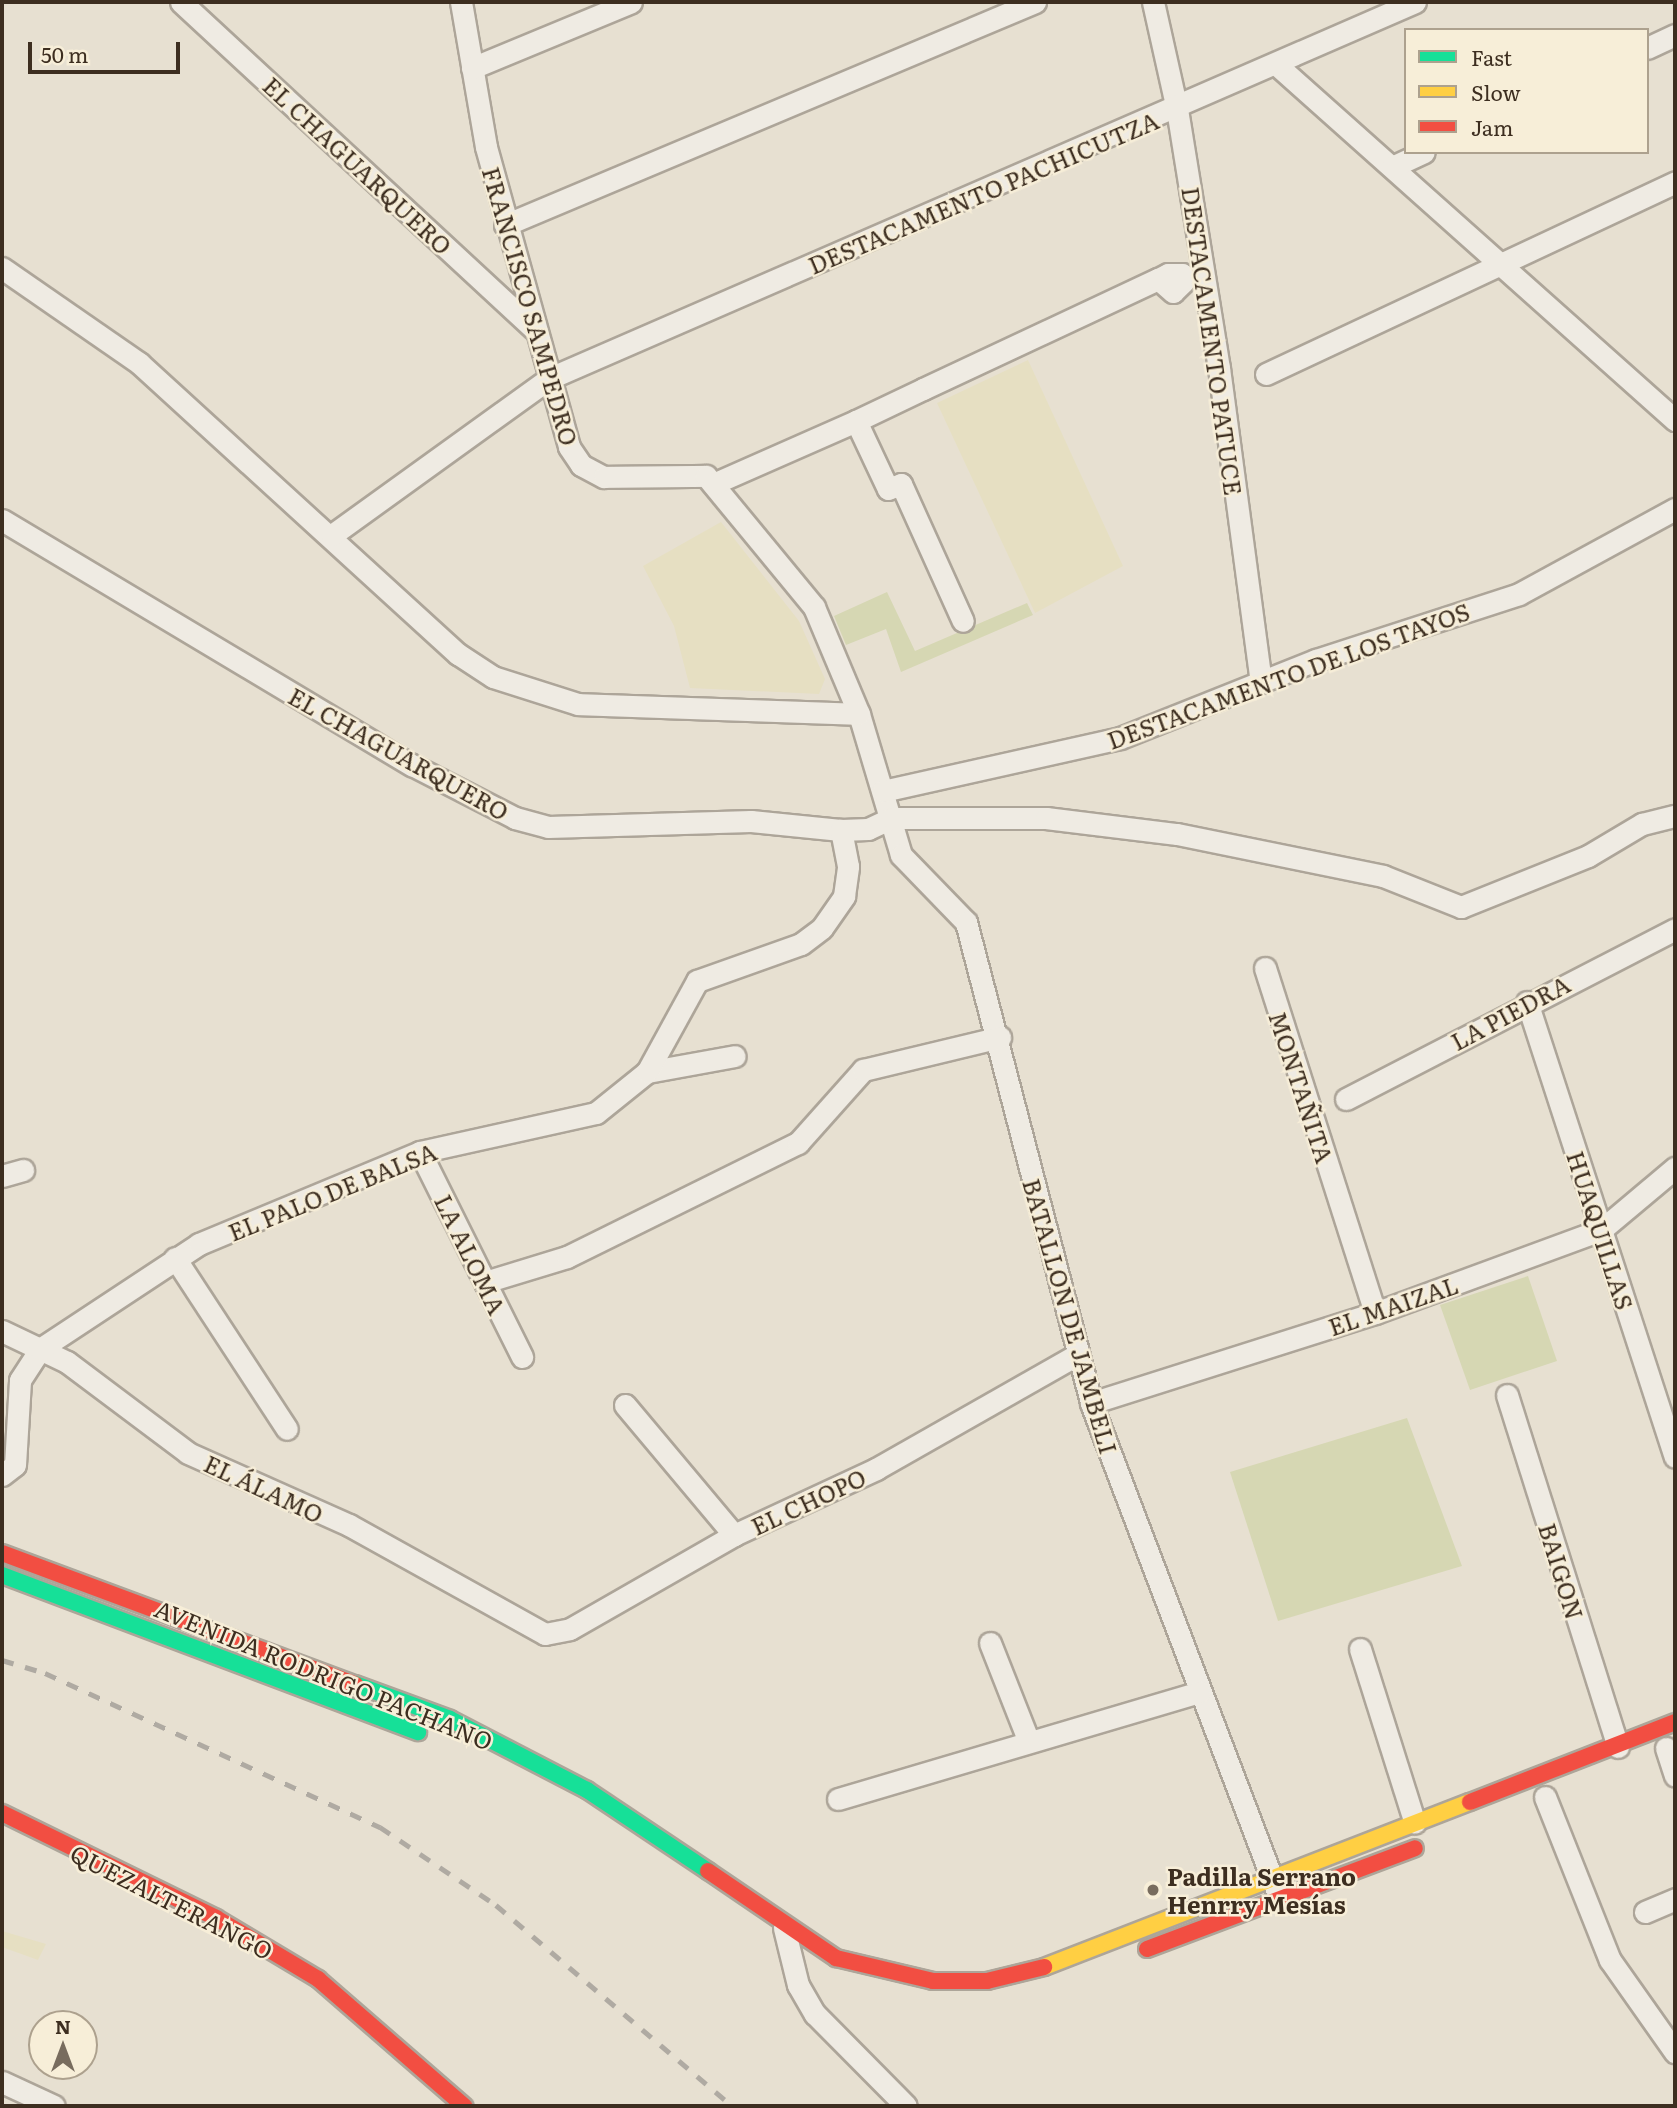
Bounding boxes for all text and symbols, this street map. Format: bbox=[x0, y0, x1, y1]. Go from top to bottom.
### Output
scale bar bbox=[32, 28, 184, 72]
legend bbox=[1404, 28, 1649, 154]
text: 50 m bbox=[41, 38, 88, 69]
text: Fast bbox=[1471, 41, 1512, 72]
street label: EL CHAGUARQUERO bbox=[258, 70, 458, 260]
text: Slow bbox=[1471, 76, 1521, 107]
street label: DESTACAMENTO PACHICUTZA bbox=[803, 105, 1163, 279]
text: Jam bbox=[1471, 111, 1513, 142]
street label: FRANCISCO SAMPEDRO bbox=[477, 163, 585, 449]
street label: DESTACAMENTO PATUCE bbox=[1177, 185, 1249, 497]
street label: DESTACAMENTO DE LOS TAYOS bbox=[1103, 596, 1473, 754]
street label: EL CHAGUARQUERO bbox=[284, 681, 514, 825]
street label: LA PIEDRA bbox=[1446, 969, 1574, 1055]
street label: MONTAÑITA bbox=[1264, 1008, 1340, 1166]
street label: EL PALO DE BALSA bbox=[224, 1136, 440, 1246]
street label: HUAQUILLAS bbox=[1562, 1147, 1640, 1313]
street label: BATALLON DE JAMBELI bbox=[1018, 1175, 1124, 1457]
street label: LA ALOMA bbox=[430, 1189, 512, 1319]
street label: EL MAIZAL bbox=[1324, 1269, 1462, 1341]
street label: EL ÁLAMO bbox=[200, 1448, 328, 1528]
street label: EL CHOPO bbox=[746, 1462, 870, 1540]
street label: BAIGON bbox=[1534, 1519, 1590, 1623]
street label: AVENIDA RODRIGO PACHANO bbox=[151, 1593, 497, 1755]
street label: QUEZALTERANGO bbox=[66, 1838, 278, 1964]
place label: Padilla Serrano Henrry Mesías bbox=[1167, 1862, 1356, 1918]
marker: Padilla Serrano Henrry Mesías bbox=[1145, 1882, 1161, 1898]
north arrow bbox=[28, 2010, 98, 2080]
text: N bbox=[55, 2012, 71, 2040]

